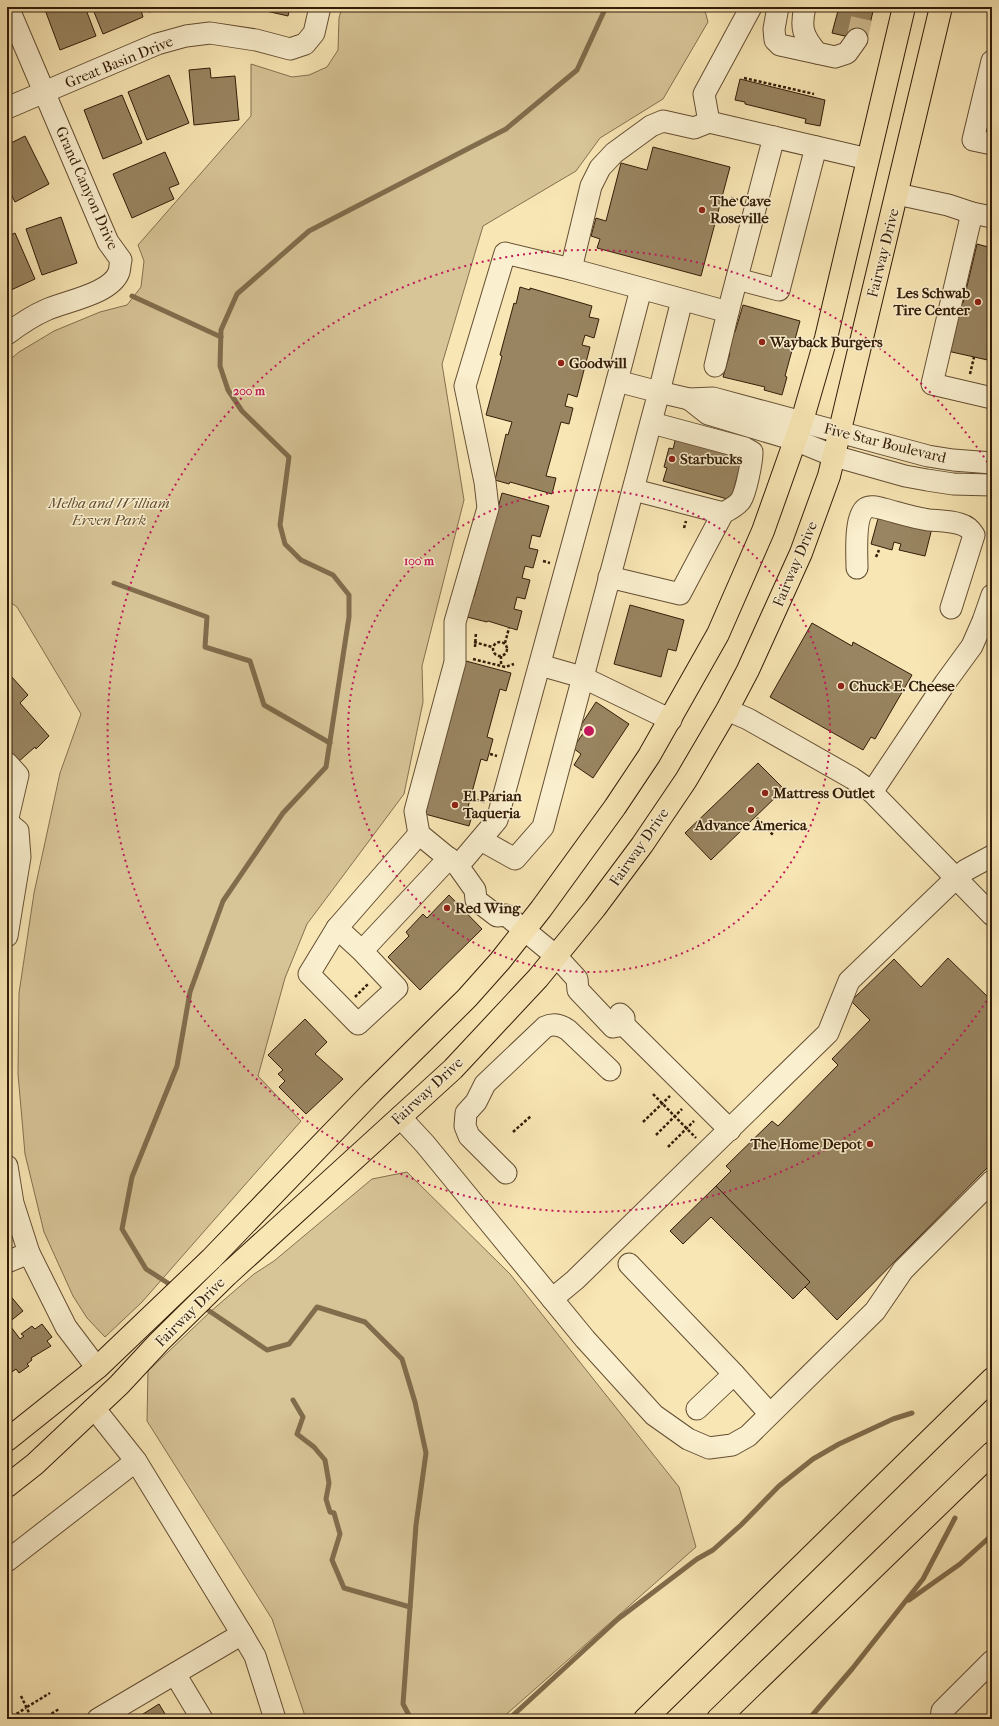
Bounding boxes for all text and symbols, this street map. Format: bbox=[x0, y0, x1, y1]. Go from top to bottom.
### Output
street label: Great Basin Drive bbox=[62, 32, 176, 92]
street label: Grand Canyon Drive bbox=[52, 124, 123, 253]
place label: The Cave Roseville bbox=[709, 192, 771, 227]
marker: The Cave Roseville bbox=[697, 205, 707, 215]
street label: Fairway Drive bbox=[863, 206, 903, 299]
place label: Les Schwab Tire Center bbox=[893, 284, 971, 319]
marker: Les Schwab Tire Center bbox=[973, 297, 983, 307]
place label: Wayback Burgers bbox=[769, 333, 883, 351]
marker: Wayback Burgers bbox=[757, 337, 767, 347]
place label: Goodwill bbox=[569, 354, 628, 372]
marker: Goodwill bbox=[556, 358, 566, 368]
text: 200 m bbox=[233, 384, 266, 398]
street label: Five Star Boulevard bbox=[822, 419, 949, 467]
place label: Starbucks bbox=[680, 450, 743, 468]
marker: Starbucks bbox=[667, 454, 677, 464]
park label: Melba and William Erven Park bbox=[47, 494, 170, 529]
street label: Fairway Drive bbox=[769, 518, 821, 610]
text: 100 m bbox=[404, 554, 435, 568]
place label: Chuck E. Cheese bbox=[849, 677, 955, 695]
marker: Chuck E. Cheese bbox=[836, 681, 846, 691]
centre of rings bbox=[582, 724, 596, 738]
place label: Mattress Outlet bbox=[772, 784, 875, 802]
place label: El Parian Taqueria bbox=[462, 787, 522, 822]
marker: Mattress Outlet bbox=[760, 788, 770, 798]
marker: El Parian Taqueria bbox=[450, 800, 460, 810]
street label: Fairway Drive bbox=[605, 804, 673, 890]
marker: Advance America bbox=[746, 805, 756, 815]
place label: Advance America bbox=[694, 816, 808, 834]
place label: Red Wing bbox=[455, 899, 521, 917]
marker: Red Wing bbox=[442, 903, 452, 913]
street label: Fairway Drive bbox=[387, 1053, 467, 1129]
place label: The Home Depot bbox=[749, 1135, 863, 1153]
marker: The Home Depot bbox=[865, 1139, 875, 1149]
street label: Fairway Drive bbox=[151, 1273, 229, 1351]

